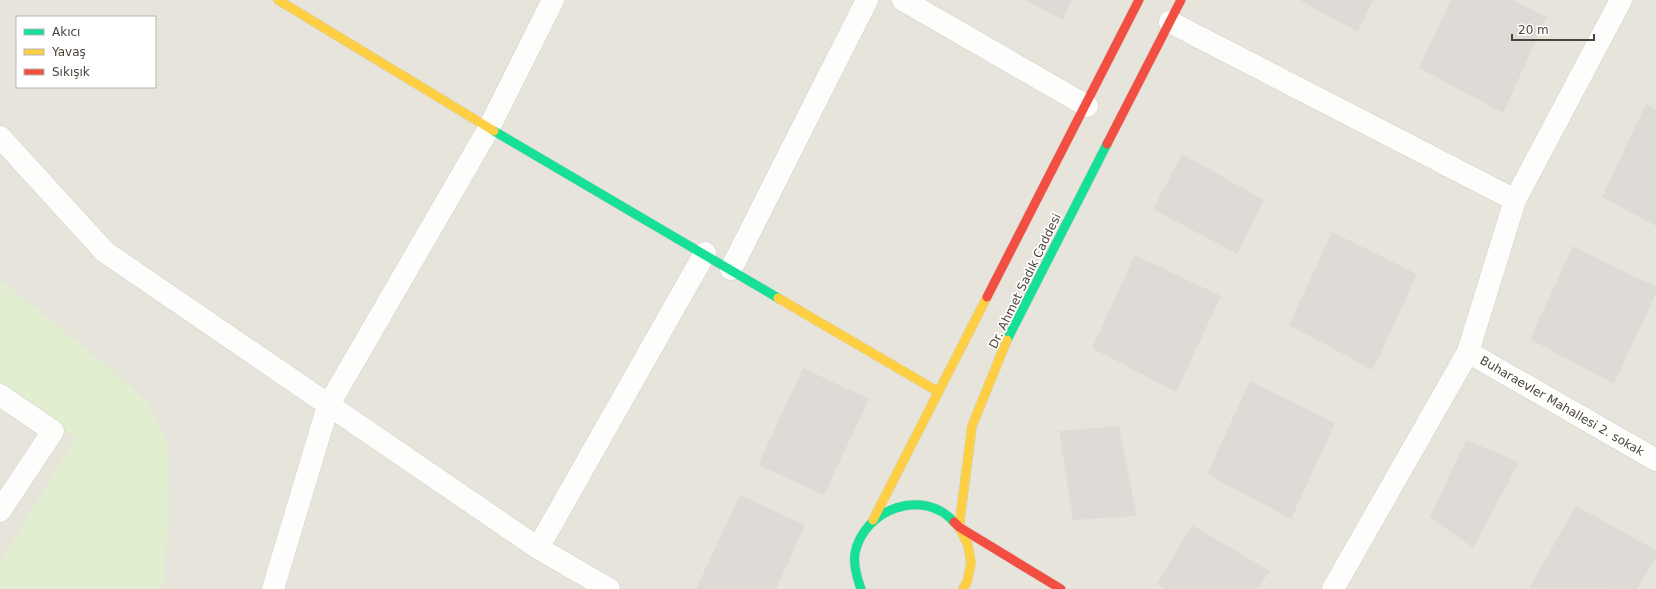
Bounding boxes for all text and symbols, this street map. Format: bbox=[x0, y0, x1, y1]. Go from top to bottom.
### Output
legend bbox=[16, 16, 156, 88]
scale bar bbox=[1512, 16, 1594, 42]
text: 20 m bbox=[1518, 23, 1549, 37]
text: Akıcı bbox=[52, 25, 80, 39]
text: Yavaş bbox=[51, 45, 86, 59]
text: Sıkışık bbox=[52, 65, 90, 79]
street label: Dr. Ahmet Sadık Caddesi bbox=[986, 211, 1064, 351]
street label: Buharaevler Mahallesi 2. sokak bbox=[1477, 353, 1647, 459]

